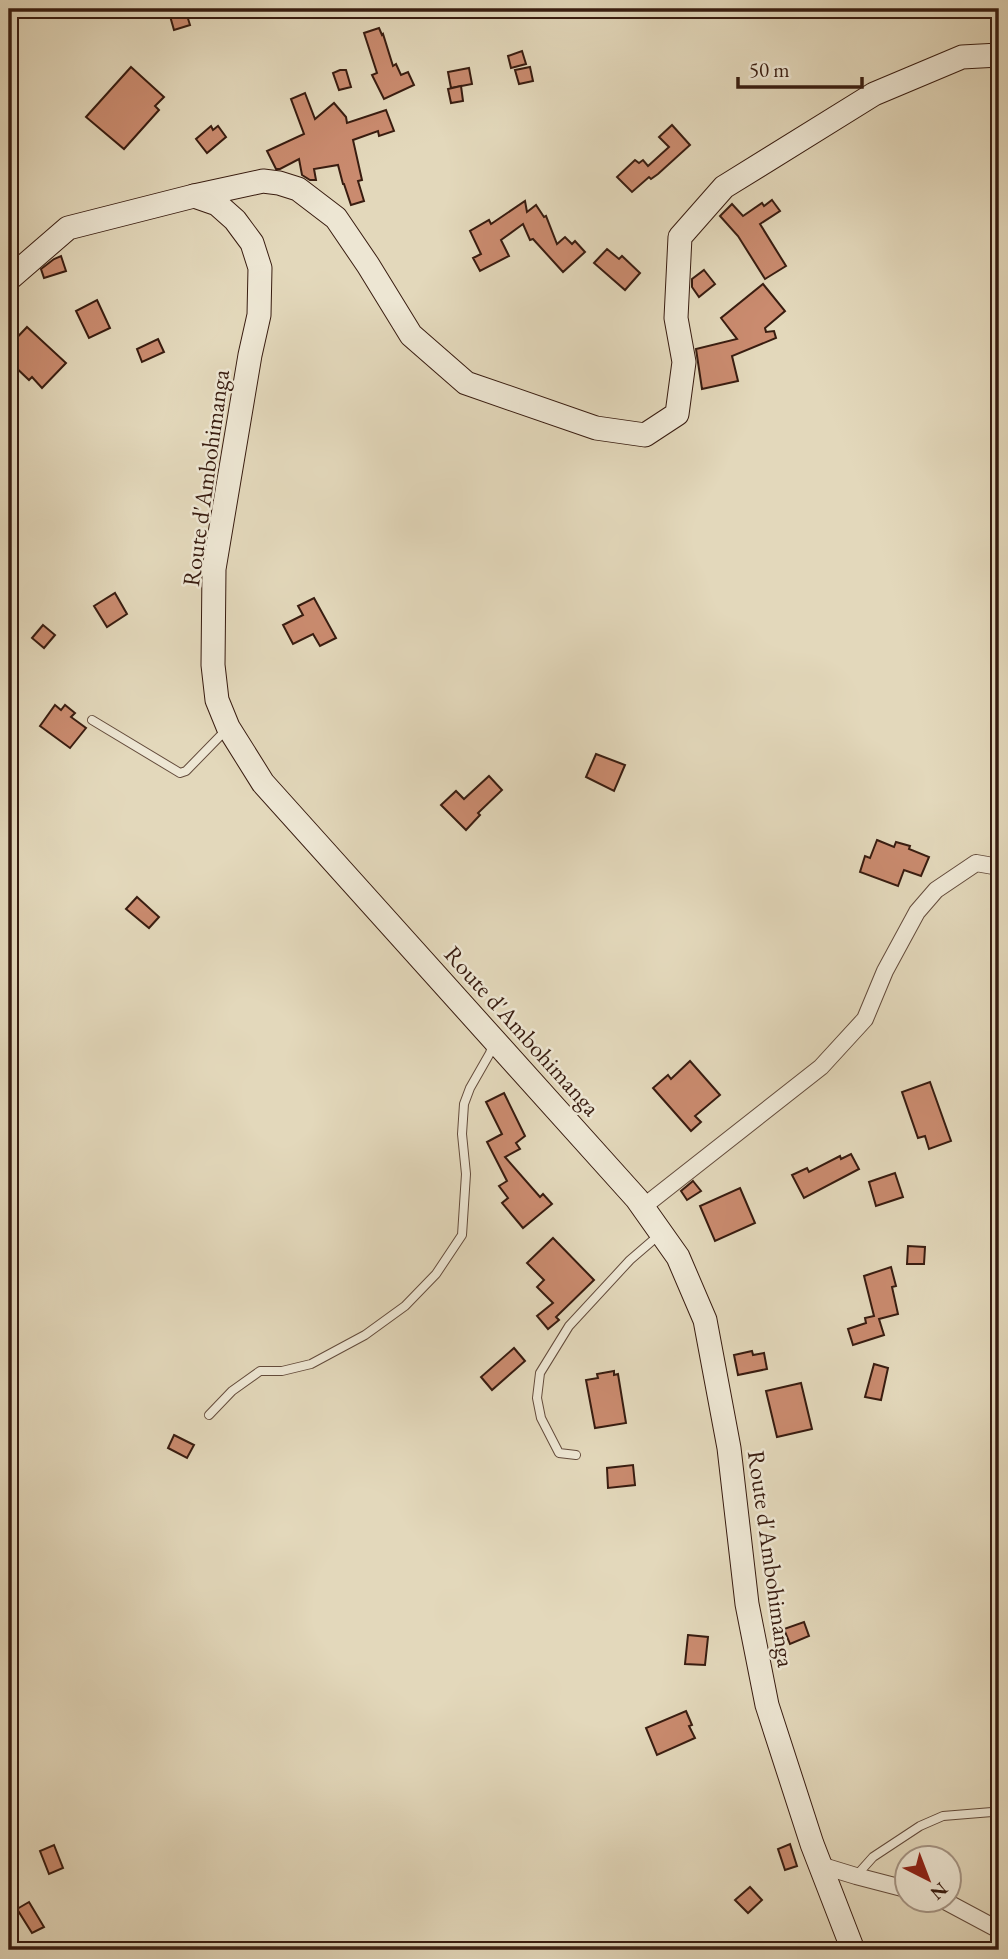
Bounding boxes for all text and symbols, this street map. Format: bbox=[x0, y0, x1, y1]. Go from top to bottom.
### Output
scale bar bbox=[738, 46, 863, 90]
text: 50 m bbox=[749, 56, 790, 83]
street label: Route d'Ambohimanga bbox=[175, 367, 236, 588]
street label: Route d'Ambohimanga bbox=[438, 939, 607, 1123]
street label: Route d'Ambohimanga bbox=[741, 1449, 802, 1670]
north arrow bbox=[892, 1843, 962, 1913]
text: N bbox=[924, 1877, 953, 1906]

